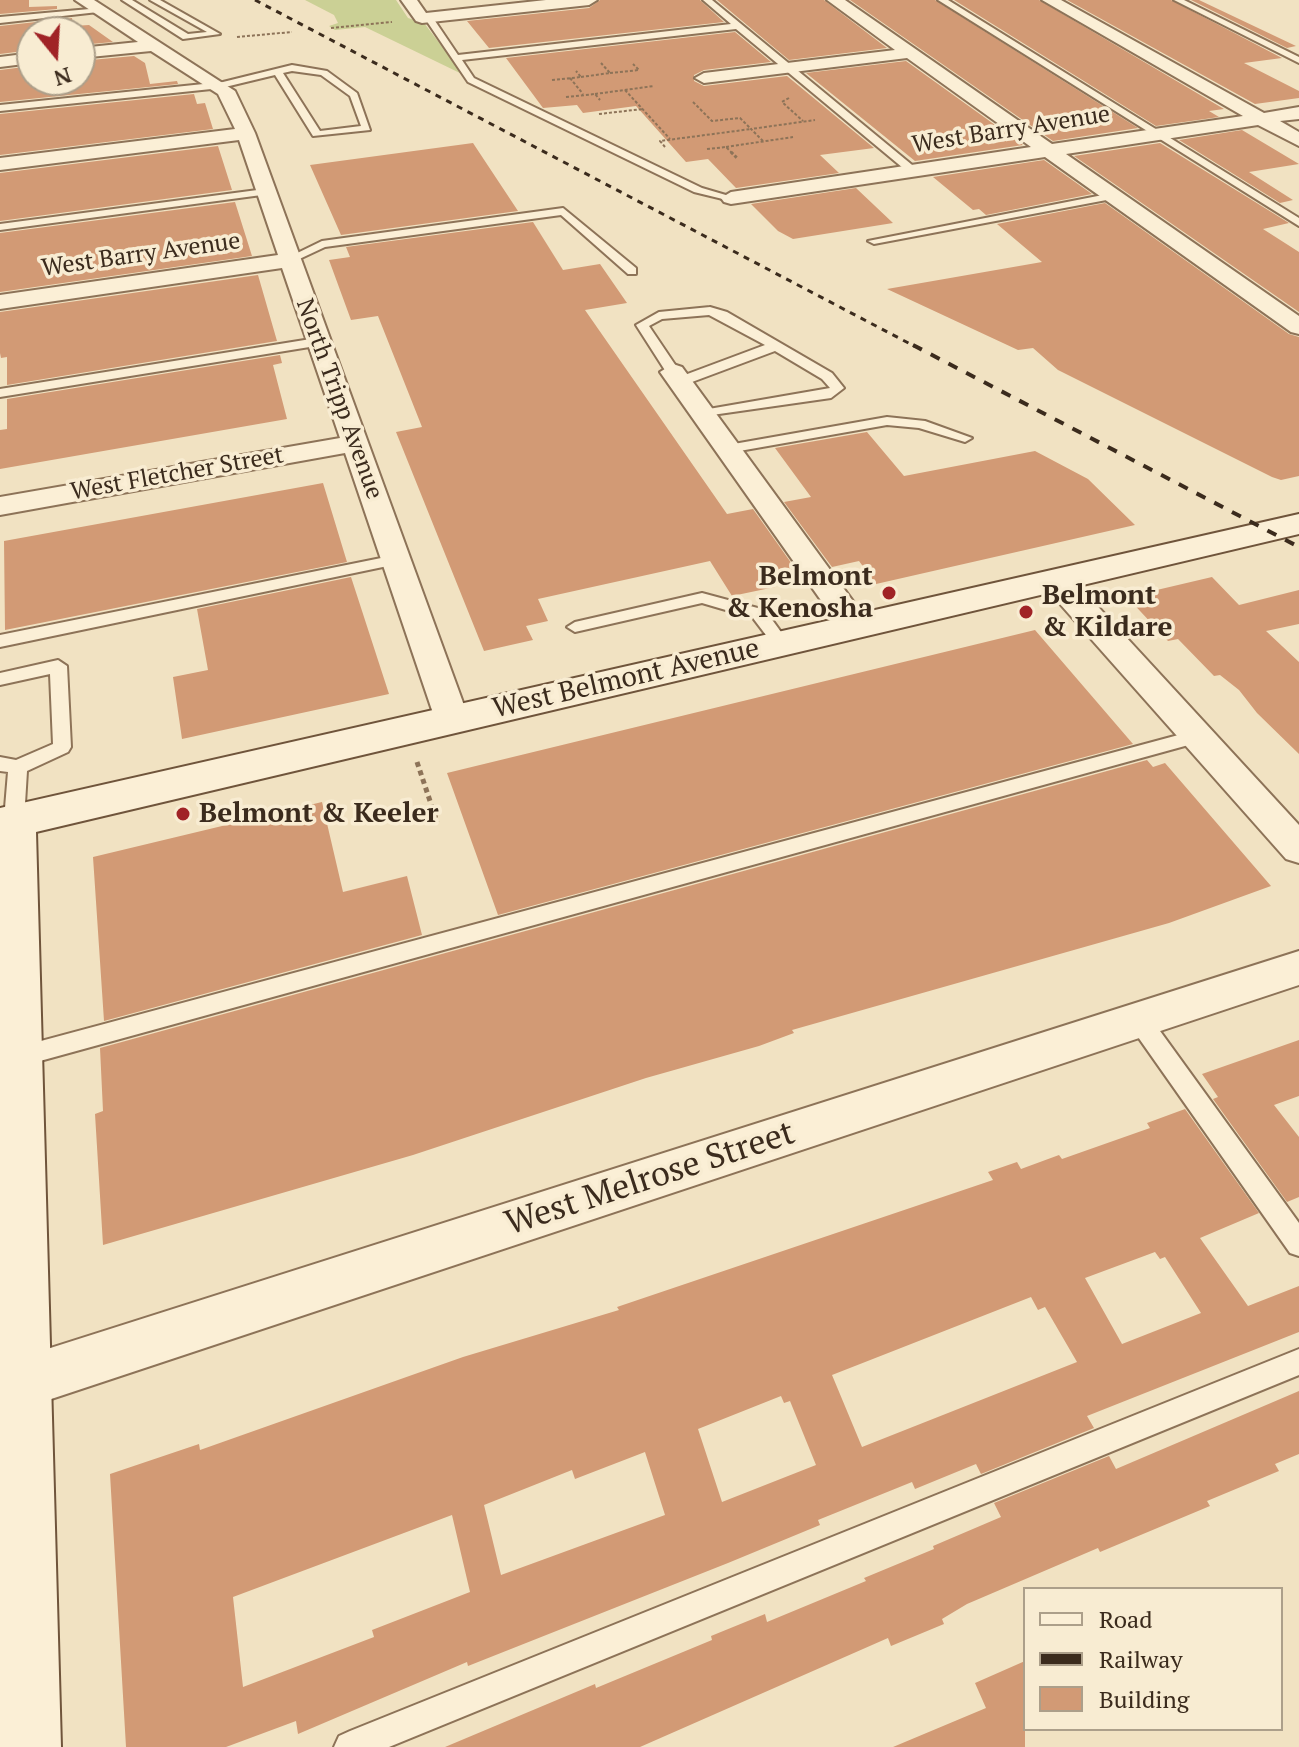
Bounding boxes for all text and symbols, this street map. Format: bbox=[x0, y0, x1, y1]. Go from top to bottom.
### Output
north arrow bbox=[16, 16, 96, 96]
text: N bbox=[51, 61, 75, 94]
street label: West Barry Avenue bbox=[910, 100, 1112, 160]
street label: West Barry Avenue bbox=[40, 227, 242, 283]
street label: North Tripp Avenue bbox=[289, 295, 389, 503]
street label: West Fletcher Street bbox=[68, 441, 286, 507]
place label: Belmont & Kenosha bbox=[726, 560, 873, 626]
place label: Belmont & Kildare bbox=[1042, 579, 1173, 645]
marker: Belmont & Kenosha bbox=[880, 584, 898, 602]
marker: Belmont & Kildare bbox=[1017, 603, 1035, 621]
street label: West Belmont Avenue bbox=[489, 632, 763, 726]
place label: Belmont & Keeler bbox=[199, 797, 439, 831]
marker: Belmont & Keeler bbox=[174, 805, 192, 823]
street label: West Melrose Street bbox=[500, 1113, 800, 1245]
legend bbox=[1023, 1587, 1283, 1731]
text: Road bbox=[1099, 1603, 1153, 1635]
text: Railway bbox=[1099, 1643, 1183, 1675]
text: Building bbox=[1099, 1683, 1189, 1715]

